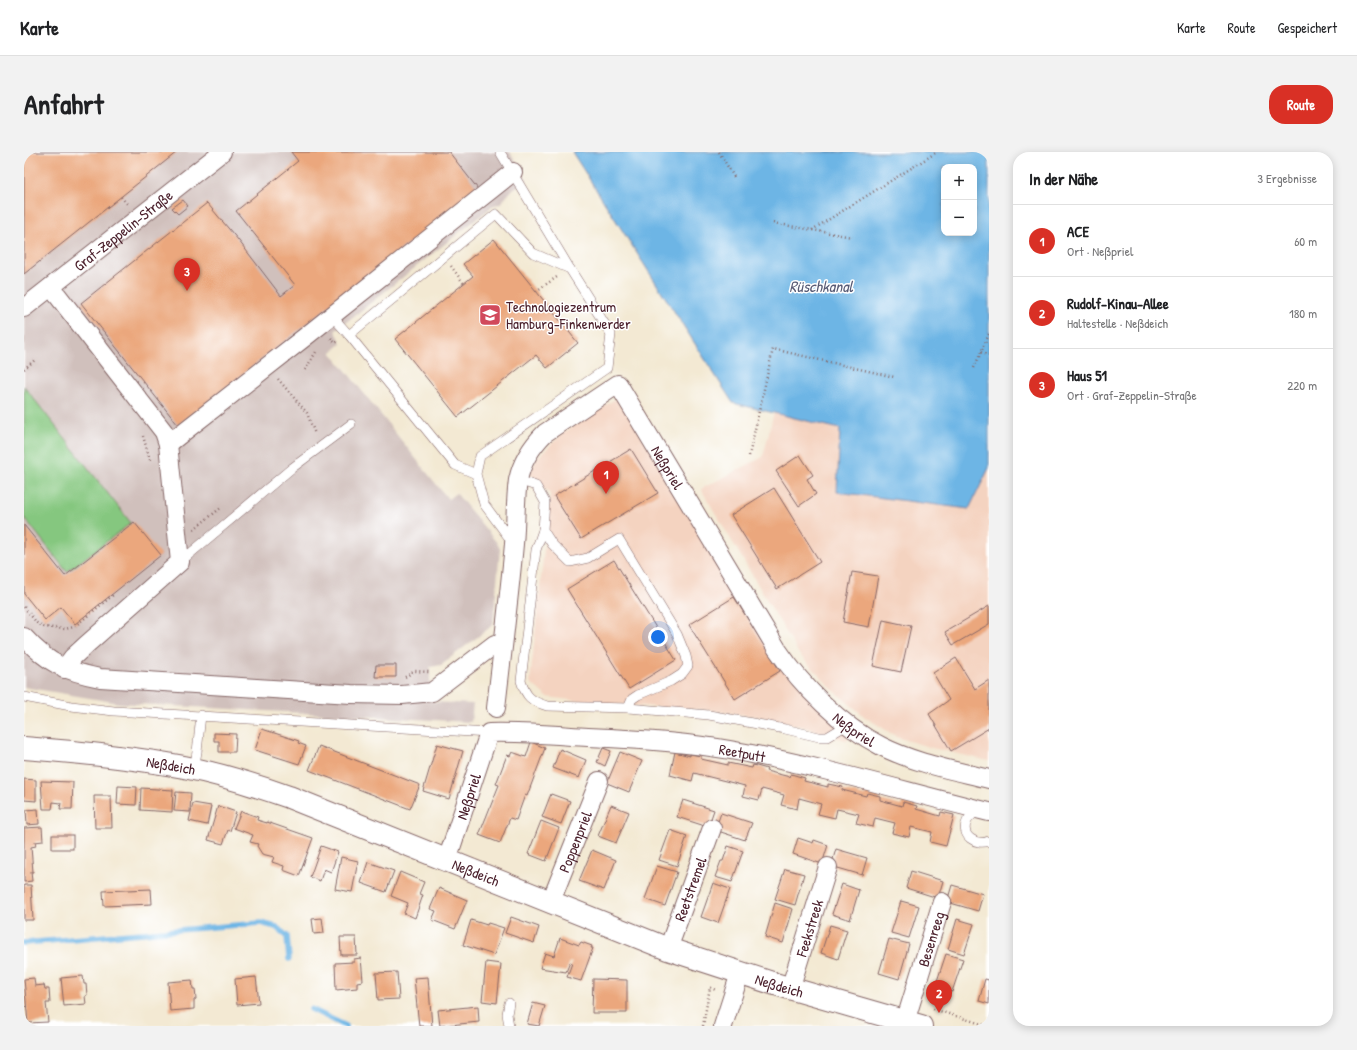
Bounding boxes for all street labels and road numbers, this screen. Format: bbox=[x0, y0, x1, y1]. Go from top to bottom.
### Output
street label: Graf-Zeppelin-Straße bbox=[69, 184, 177, 276]
street label: Neßpriel bbox=[647, 441, 689, 493]
street label: Neßpriel bbox=[829, 707, 879, 751]
street label: Reetputt bbox=[718, 738, 768, 767]
street label: Neßdeich bbox=[145, 750, 197, 780]
street label: Neßpriel bbox=[451, 771, 485, 822]
street label: Poppenpriel bbox=[553, 808, 596, 875]
street label: Neßdeich bbox=[449, 853, 503, 891]
street label: Reetstremel bbox=[669, 854, 711, 924]
street label: Feekstreek bbox=[790, 897, 828, 960]
street label: Besenreeg bbox=[912, 908, 949, 969]
street label: Neßdeich bbox=[753, 968, 806, 1002]

